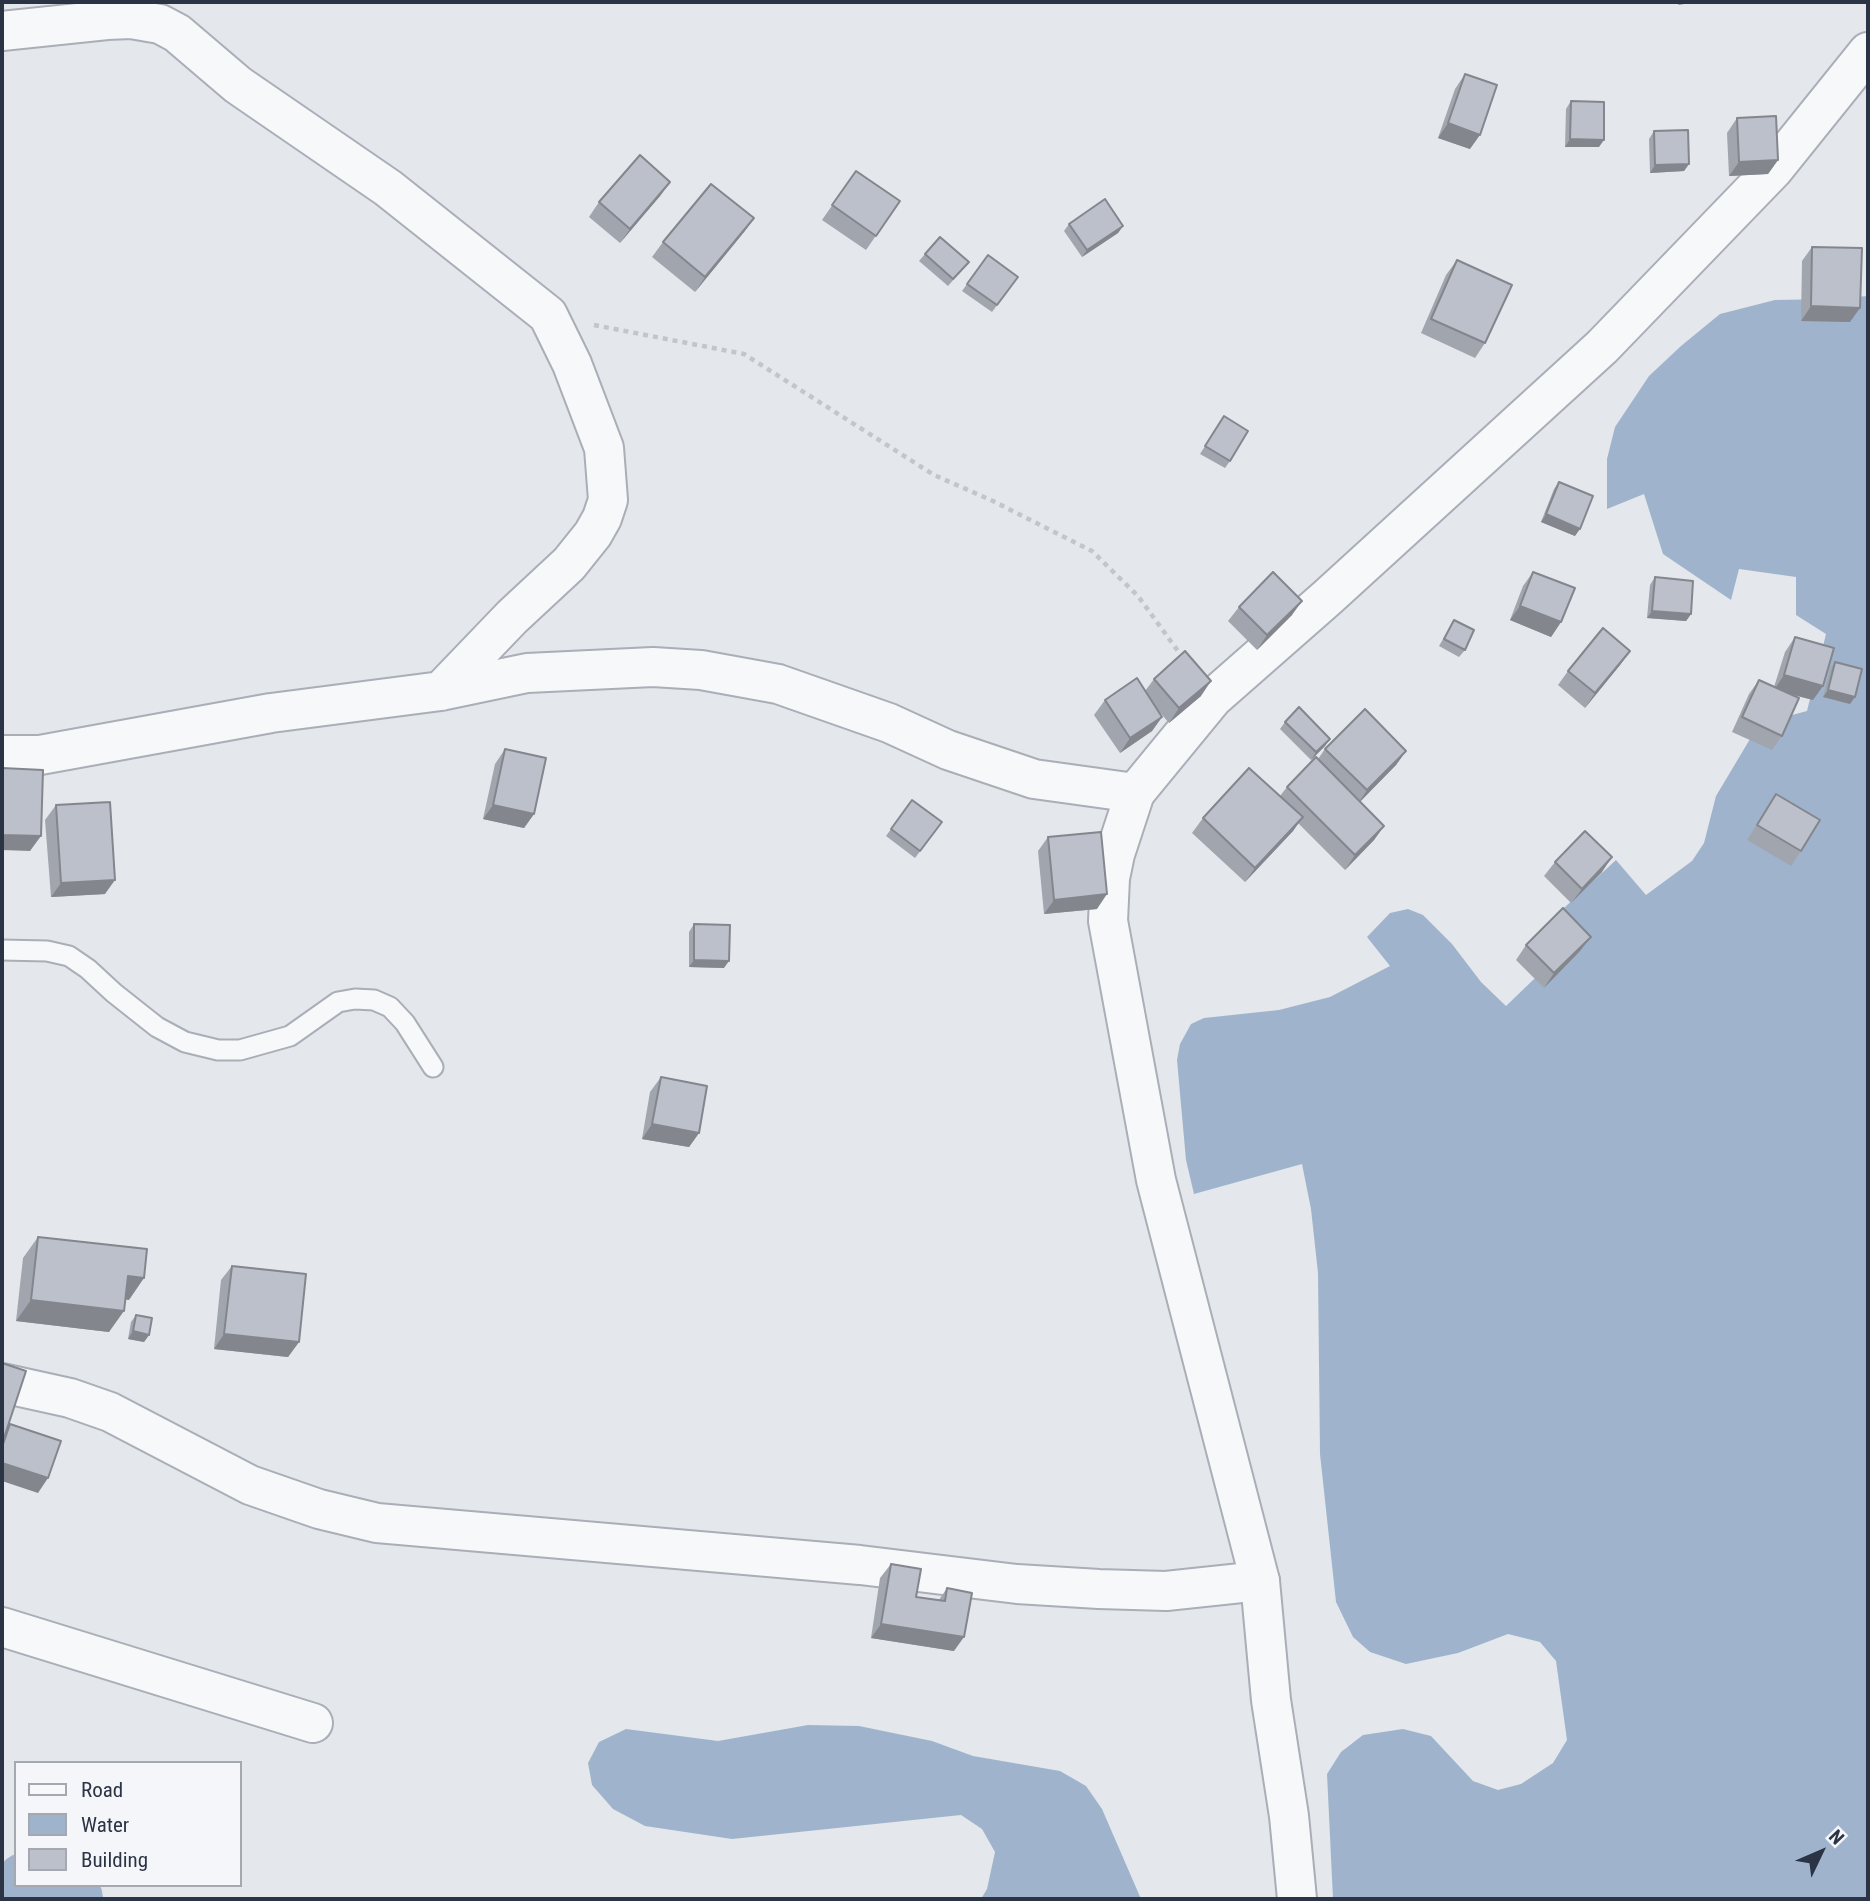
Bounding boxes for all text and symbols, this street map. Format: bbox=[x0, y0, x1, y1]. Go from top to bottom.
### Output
legend bbox=[14, 1761, 242, 1887]
text: Road bbox=[81, 1778, 123, 1802]
text: Water bbox=[81, 1813, 129, 1837]
north arrow bbox=[1786, 1817, 1856, 1887]
text: N bbox=[1824, 1825, 1849, 1849]
text: Building bbox=[81, 1848, 148, 1872]

